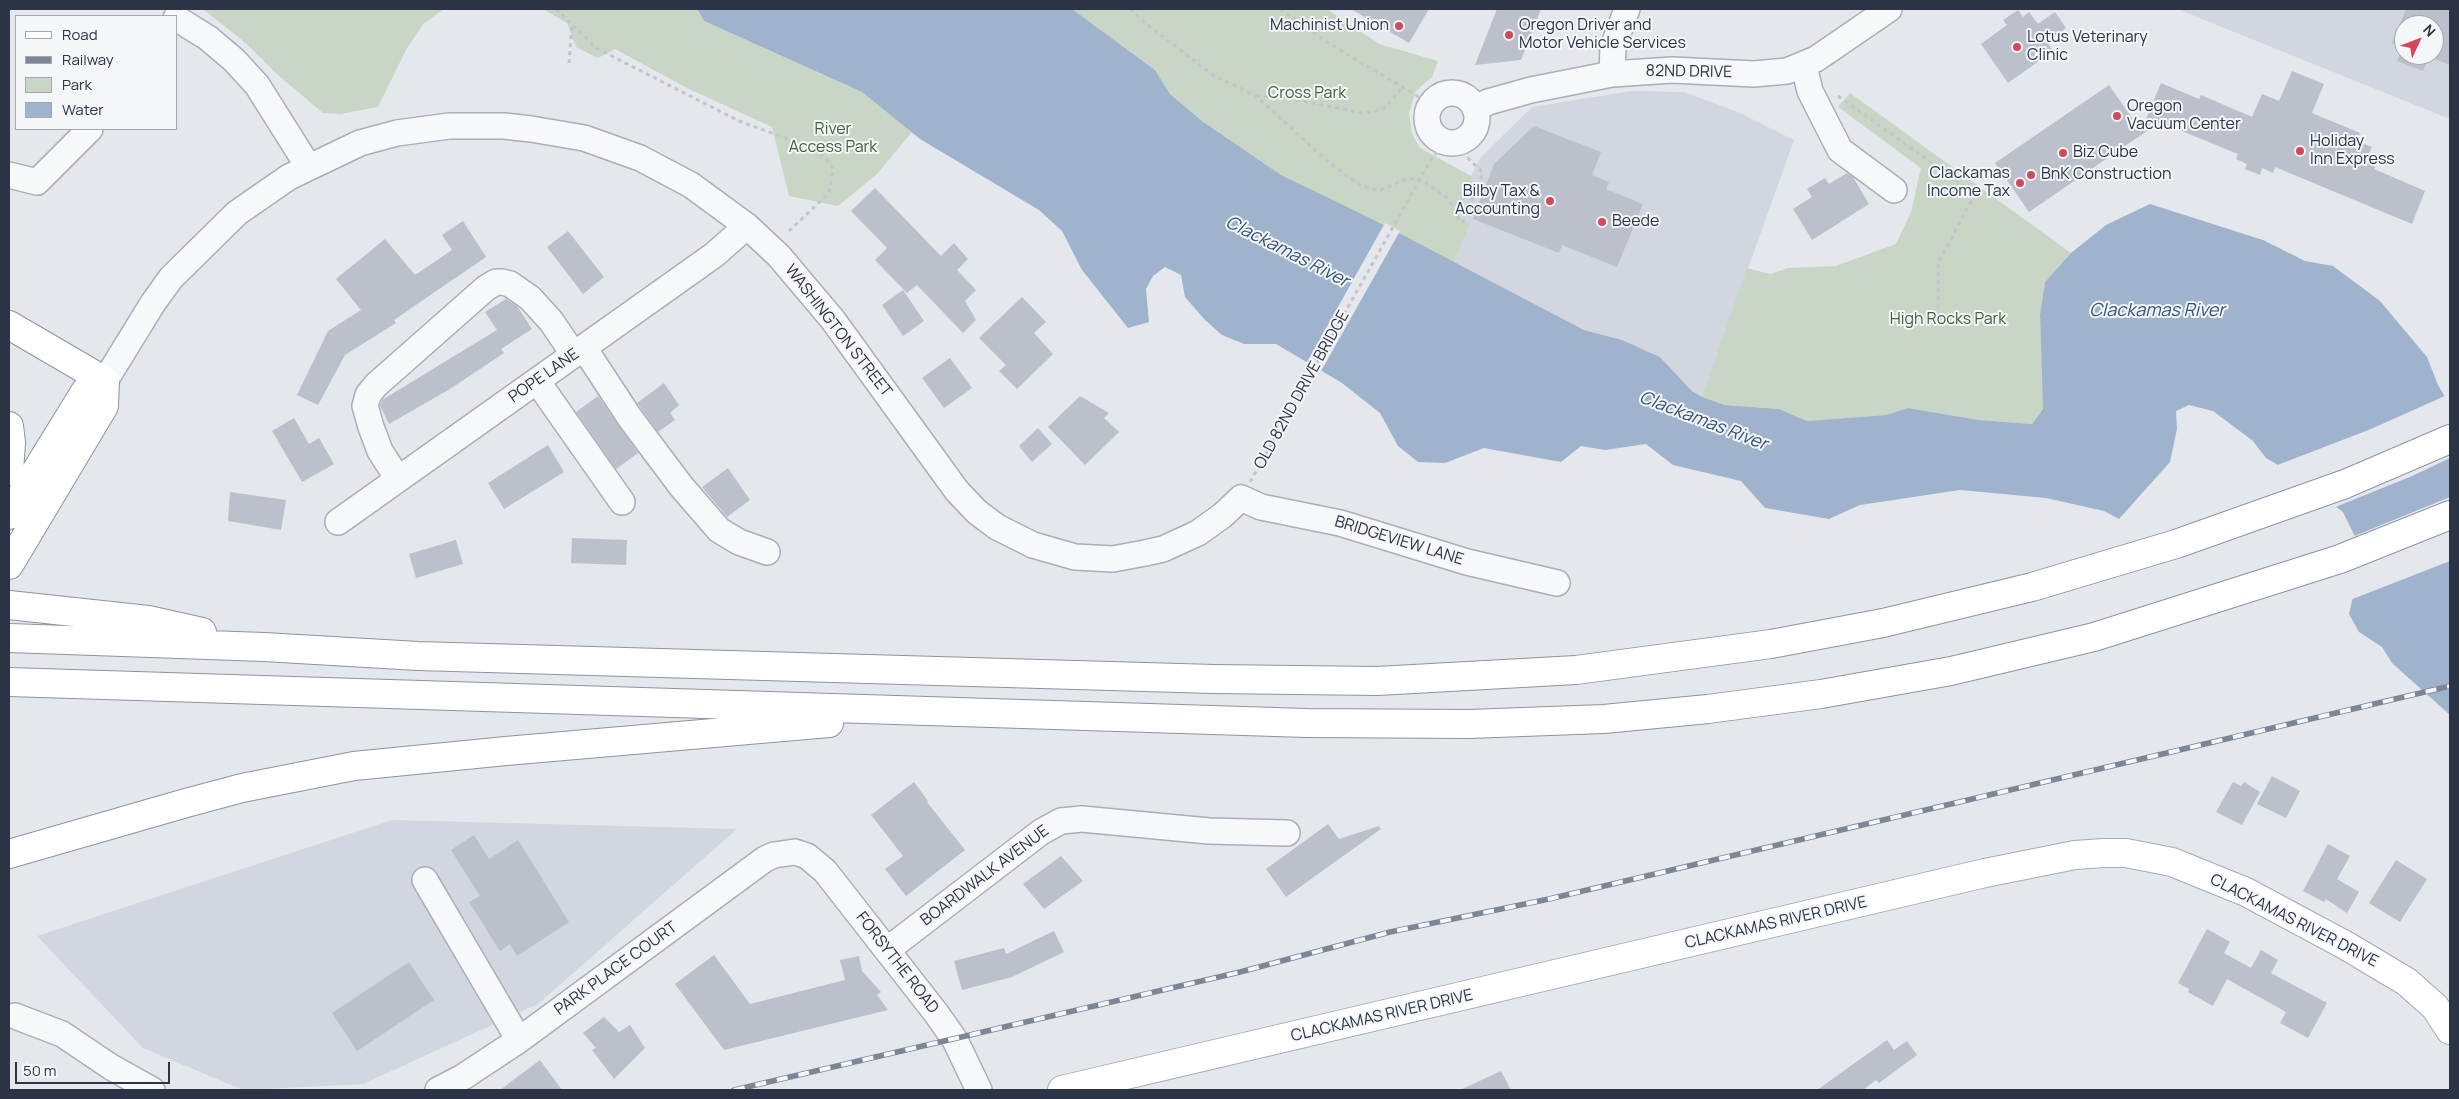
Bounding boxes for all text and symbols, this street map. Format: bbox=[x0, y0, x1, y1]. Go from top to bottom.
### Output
legend bbox=[15, 15, 178, 130]
north arrow bbox=[2394, 15, 2444, 65]
place label: Machinist Union bbox=[1270, 16, 1389, 36]
place label: Oregon Driver and Motor Vehicle Services bbox=[1519, 16, 1686, 54]
marker: Machinist Union bbox=[1393, 20, 1405, 32]
text: N bbox=[2419, 20, 2440, 40]
text: Road bbox=[62, 24, 98, 45]
place label: Lotus Veterinary Clinic bbox=[2027, 28, 2148, 66]
marker: Oregon Driver and Motor Vehicle Services bbox=[1503, 29, 1515, 41]
marker: Lotus Veterinary Clinic bbox=[2011, 41, 2023, 53]
text: Railway bbox=[62, 49, 114, 70]
street label: 82ND DRIVE bbox=[1646, 62, 1732, 82]
text: Park bbox=[62, 74, 92, 95]
park label: Cross Park bbox=[1268, 84, 1346, 104]
place label: Oregon Vacuum Center bbox=[2127, 97, 2241, 135]
text: Water bbox=[62, 99, 104, 120]
marker: Oregon Vacuum Center bbox=[2111, 110, 2123, 122]
park label: River Access Park bbox=[789, 120, 877, 158]
place label: Holiday Inn Express bbox=[2310, 132, 2395, 170]
place label: Biz Cube bbox=[2073, 143, 2138, 163]
marker: Holiday Inn Express bbox=[2294, 145, 2306, 157]
marker: Biz Cube bbox=[2057, 147, 2069, 159]
place label: Clackamas Income Tax bbox=[1927, 164, 2010, 202]
place label: BnK Construction bbox=[2041, 165, 2171, 185]
marker: BnK Construction bbox=[2025, 169, 2037, 181]
marker: Clackamas Income Tax bbox=[2014, 177, 2026, 189]
place label: Bilby Tax & Accounting bbox=[1455, 182, 1540, 220]
marker: Bilby Tax & Accounting bbox=[1544, 195, 1556, 207]
water label: Clackamas River bbox=[1222, 212, 1352, 292]
place label: Beede bbox=[1612, 212, 1659, 232]
marker: Beede bbox=[1596, 216, 1608, 228]
street label: WASHINGTON STREET bbox=[780, 261, 896, 401]
water label: Clackamas River bbox=[2089, 300, 2225, 322]
street label: OLD 82ND DRIVE BRIDGE bbox=[1250, 307, 1354, 473]
park label: High Rocks Park bbox=[1890, 310, 2006, 330]
street label: POPE LANE bbox=[505, 345, 583, 407]
water label: Clackamas River bbox=[1636, 387, 1770, 455]
street label: BRIDGEVIEW LANE bbox=[1332, 512, 1466, 570]
street label: BOARDWALK AVENUE bbox=[917, 822, 1053, 930]
street label: CLACKAMAS RIVER DRIVE bbox=[2207, 870, 2381, 972]
street label: CLACKAMAS RIVER DRIVE bbox=[1683, 893, 1869, 953]
street label: FORSYTHE ROAD bbox=[851, 908, 943, 1018]
street label: PARK PLACE COURT bbox=[551, 918, 681, 1020]
street label: CLACKAMAS RIVER DRIVE bbox=[1289, 986, 1475, 1046]
scale bar bbox=[18, 1052, 172, 1084]
text: 50 m bbox=[23, 1060, 57, 1081]

